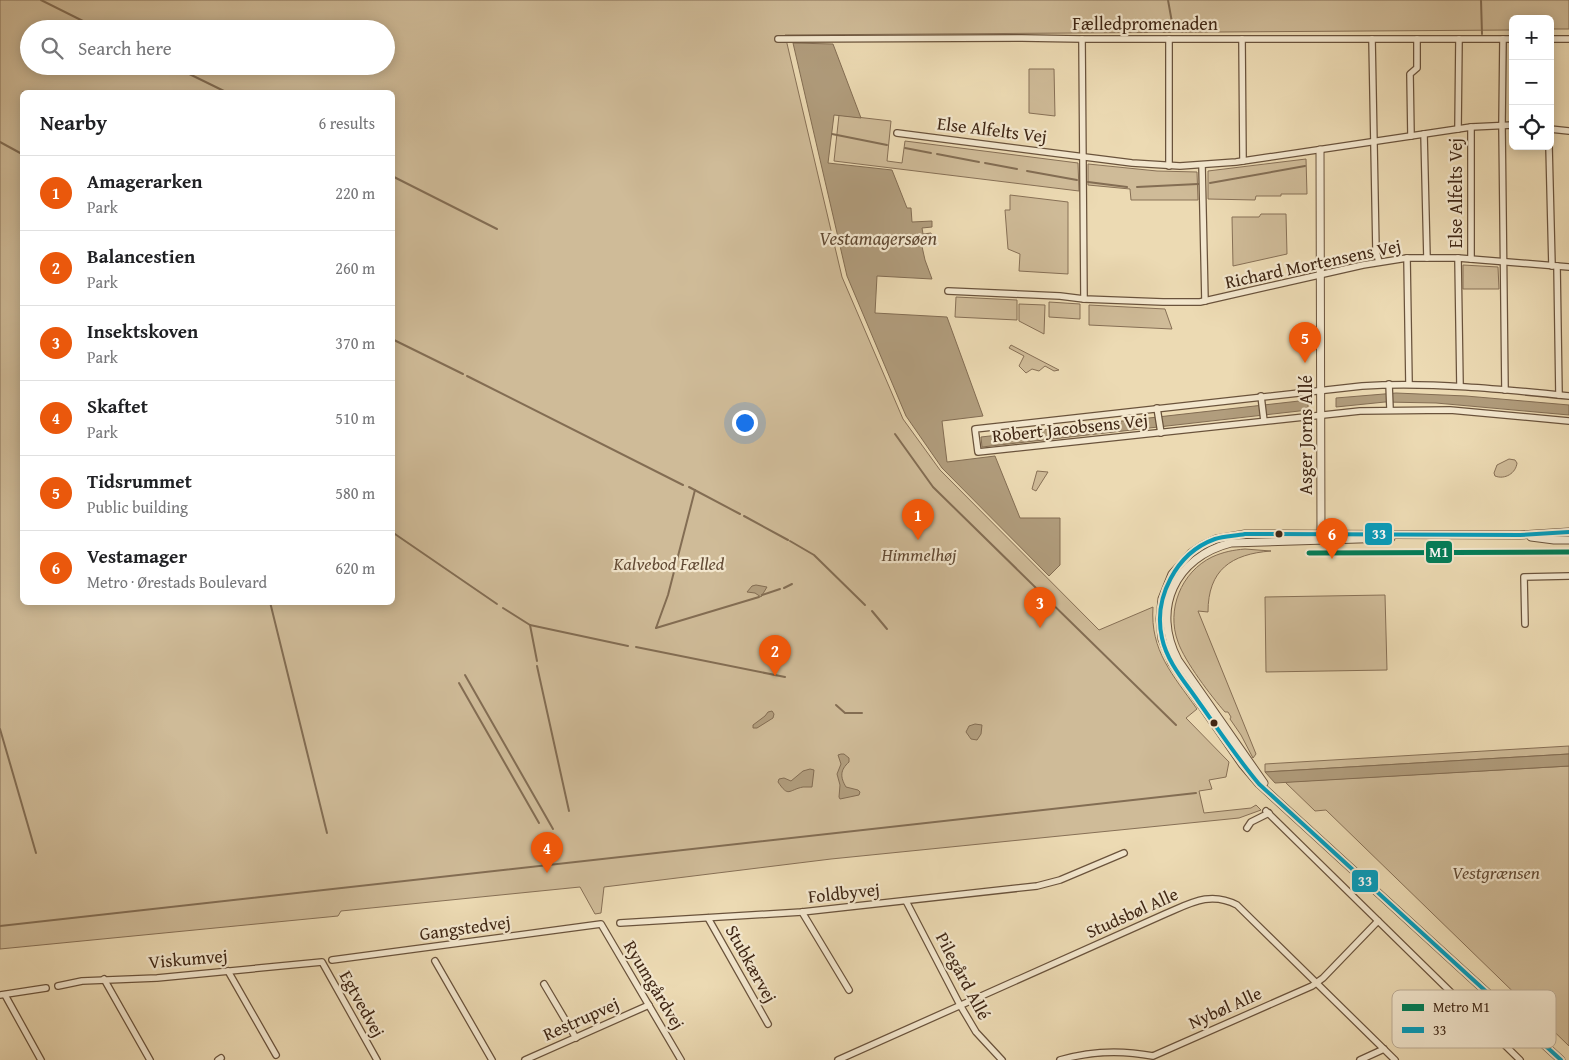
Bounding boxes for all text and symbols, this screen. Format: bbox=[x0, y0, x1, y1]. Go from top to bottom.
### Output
street label: Fælledpromenaden bbox=[1072, 10, 1218, 37]
map controls bbox=[1509, 15, 1554, 150]
button: + bbox=[1509, 15, 1554, 60]
search box bbox=[20, 20, 395, 75]
icon: search bbox=[38, 34, 66, 62]
text: Search here bbox=[78, 34, 172, 62]
button: − bbox=[1509, 60, 1554, 105]
button: locate bbox=[1509, 105, 1554, 150]
text: Nearby bbox=[40, 107, 107, 138]
street label: Else Alfelts Vej bbox=[936, 109, 1049, 150]
text: 6 results bbox=[318, 111, 375, 135]
street label: Else Alfelts Vej bbox=[1442, 138, 1469, 248]
text: Amagerarken bbox=[87, 167, 203, 195]
text: 1 bbox=[52, 181, 60, 205]
text: 220 m bbox=[335, 181, 375, 205]
text: Park bbox=[87, 195, 118, 219]
water label: Vestamagersøen bbox=[819, 224, 937, 252]
street label: Richard Mortensens Vej bbox=[1222, 232, 1404, 295]
text: Balancestien bbox=[87, 242, 195, 270]
text: 2 bbox=[52, 256, 60, 280]
text: 260 m bbox=[335, 256, 375, 280]
text: Park bbox=[87, 270, 118, 294]
text: Insektskoven bbox=[87, 317, 198, 345]
pin: 5 bbox=[1289, 322, 1321, 363]
text: 3 bbox=[52, 331, 60, 355]
text: 370 m bbox=[335, 331, 375, 355]
text: Park bbox=[87, 345, 118, 369]
street label: Asger Jorns Allé bbox=[1292, 375, 1319, 495]
text: Skaftet bbox=[87, 392, 148, 420]
text: 4 bbox=[52, 406, 60, 430]
text: 510 m bbox=[335, 406, 375, 430]
street label: Robert Jacobsens Vej bbox=[991, 406, 1149, 449]
your location bbox=[732, 410, 758, 436]
text: Park bbox=[87, 420, 118, 444]
text: Tidsrummet bbox=[87, 467, 192, 495]
text: 5 bbox=[52, 481, 60, 505]
text: 580 m bbox=[335, 481, 375, 505]
text: Public building bbox=[87, 495, 188, 519]
pin: 1 bbox=[902, 499, 934, 540]
pin: 6 bbox=[1316, 518, 1348, 559]
line badge: 33 bbox=[1364, 522, 1393, 546]
text: 33 bbox=[1372, 524, 1386, 544]
unlabelled marker bbox=[1274, 529, 1284, 539]
line badge: M1 bbox=[1425, 540, 1453, 564]
park label: Himmelhøj bbox=[880, 541, 957, 568]
text: Vestamager bbox=[87, 542, 187, 570]
text: M1 bbox=[1429, 542, 1449, 562]
park label: Kalvebod Fælled bbox=[613, 550, 725, 577]
text: 6 bbox=[52, 556, 60, 580]
text: 620 m bbox=[335, 556, 375, 580]
text: Metro · Ørestads Boulevard bbox=[87, 570, 267, 594]
pin: 3 bbox=[1024, 587, 1056, 628]
pin: 2 bbox=[759, 635, 791, 676]
unlabelled marker bbox=[1209, 718, 1219, 728]
pin: 4 bbox=[531, 832, 563, 873]
park label: Vestgrænsen bbox=[1452, 859, 1540, 886]
line badge: 33 bbox=[1351, 869, 1379, 893]
text: 33 bbox=[1358, 871, 1372, 891]
street label: Foldbyvej bbox=[807, 875, 881, 910]
street label: Studsbøl Alle bbox=[1081, 880, 1182, 945]
street label: Gangstedvej bbox=[418, 908, 512, 947]
street label: Stubkærvej bbox=[719, 920, 784, 1008]
street label: Pilegård Allé bbox=[929, 927, 998, 1024]
street label: Ryumgårdvej bbox=[617, 935, 692, 1035]
street label: Viskumvej bbox=[147, 942, 229, 975]
street label: Egtvedvej bbox=[333, 965, 392, 1042]
street label: Nybøl Alle bbox=[1184, 979, 1266, 1036]
street label: Restrupvej bbox=[538, 990, 623, 1047]
legend bbox=[1392, 990, 1556, 1048]
text: Metro M1 bbox=[1433, 997, 1490, 1017]
text: 33 bbox=[1433, 1020, 1446, 1040]

